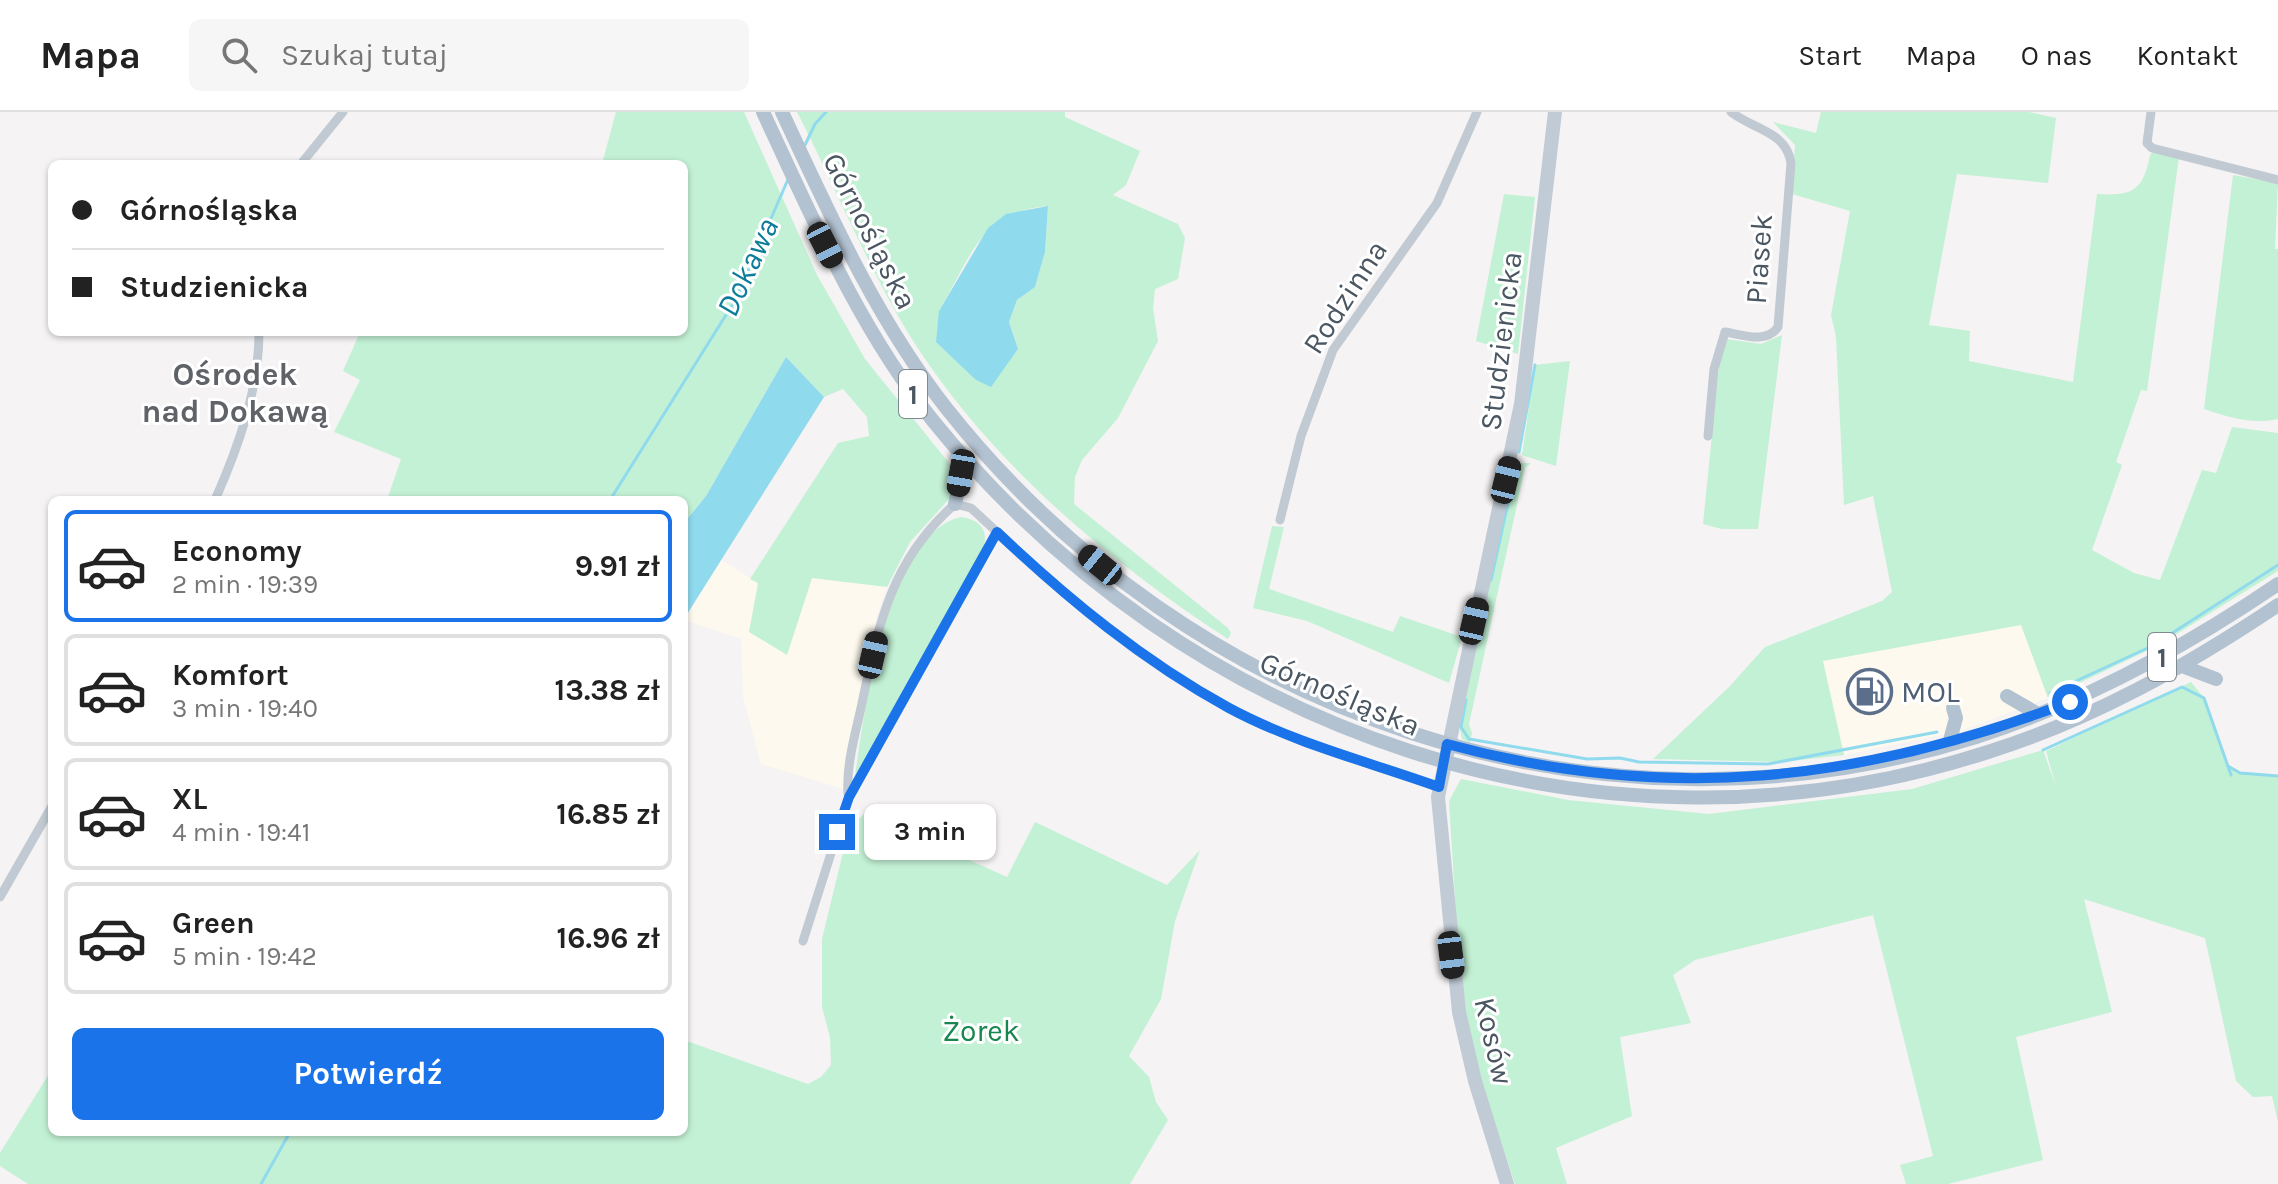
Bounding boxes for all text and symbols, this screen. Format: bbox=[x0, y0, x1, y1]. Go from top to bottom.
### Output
search box bbox=[189, 19, 749, 91]
text: Mapa bbox=[40, 33, 141, 78]
icon: search bbox=[217, 33, 261, 77]
text: Szukaj tutaj bbox=[281, 37, 448, 73]
text: Start bbox=[1798, 39, 1862, 72]
text: Mapa bbox=[1906, 39, 1977, 72]
text: O nas bbox=[2021, 39, 2093, 72]
text: Kontakt bbox=[2137, 39, 2238, 72]
street label: Górnośląska bbox=[815, 147, 925, 315]
text: Górnośląska bbox=[120, 192, 298, 228]
water label: Dokawa bbox=[709, 212, 786, 322]
street label: Piasek bbox=[1738, 213, 1780, 305]
car bbox=[803, 218, 847, 272]
street label: Rodzinna bbox=[1295, 233, 1395, 361]
street label: Studzienicka bbox=[1472, 250, 1530, 432]
text: Studzienicka bbox=[120, 269, 309, 305]
district label: Ośrodek nad Dokawą bbox=[141, 356, 329, 430]
road number: 1 bbox=[899, 370, 927, 418]
car bbox=[945, 447, 977, 499]
car bbox=[1489, 454, 1523, 506]
icon: car bbox=[76, 530, 148, 602]
text: Economy bbox=[172, 533, 302, 569]
car bbox=[1074, 541, 1126, 589]
text: 9.91 zł bbox=[575, 548, 660, 584]
text: 2 min · 19:39 bbox=[172, 569, 318, 600]
car bbox=[1457, 595, 1491, 647]
car bbox=[856, 629, 890, 681]
road number: 1 bbox=[2148, 633, 2176, 681]
street label: Górnośląska bbox=[1254, 644, 1426, 744]
icon: car bbox=[76, 654, 148, 726]
text: Komfort bbox=[172, 657, 289, 693]
fuel station icon: MOL bbox=[1846, 668, 1894, 716]
text: 13.38 zł bbox=[555, 672, 660, 708]
place label: MOL bbox=[1901, 674, 1960, 710]
route start bbox=[2052, 684, 2088, 720]
text: 3 min · 19:40 bbox=[172, 693, 318, 724]
icon: car bbox=[76, 778, 148, 850]
text: XL bbox=[172, 781, 207, 817]
text: 16.85 zł bbox=[556, 796, 660, 832]
callout: 3 min bbox=[865, 804, 997, 860]
route end bbox=[819, 814, 855, 850]
text: 3 min bbox=[894, 816, 966, 847]
text: 4 min · 19:41 bbox=[172, 817, 310, 848]
icon: car bbox=[76, 902, 148, 974]
text: Green bbox=[172, 905, 255, 941]
text: 16.96 zł bbox=[557, 920, 660, 956]
car bbox=[1436, 930, 1466, 980]
text: 5 min · 19:42 bbox=[172, 941, 317, 972]
street label: Kosów bbox=[1467, 994, 1522, 1088]
park label: Żorek bbox=[942, 1013, 1020, 1049]
button: Potwierdź bbox=[72, 1028, 664, 1120]

